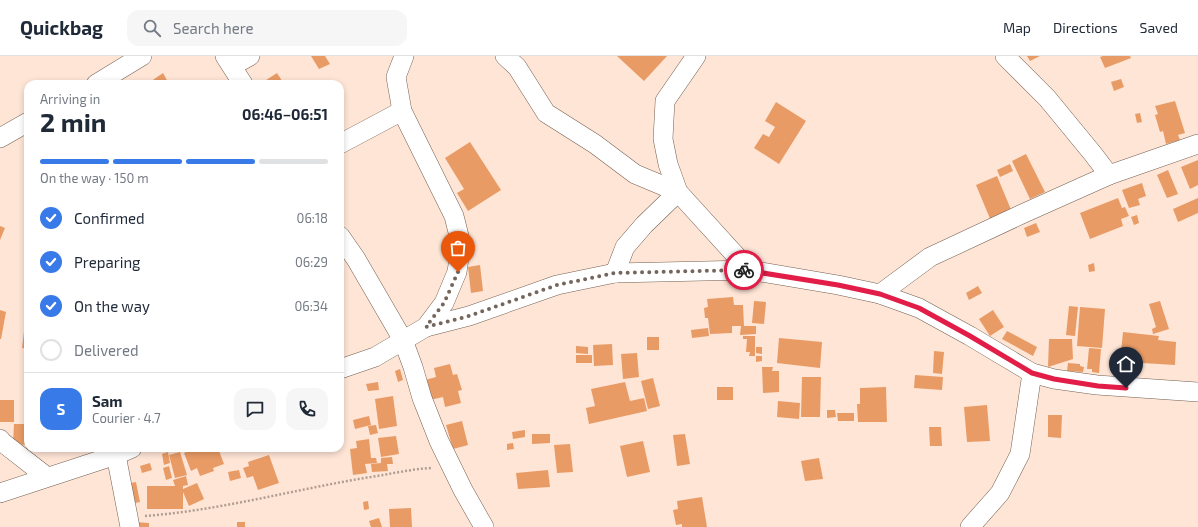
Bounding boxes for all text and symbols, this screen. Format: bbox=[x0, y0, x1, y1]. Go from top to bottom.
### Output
search box bbox=[127, 10, 407, 46]
text: Quickbag bbox=[20, 16, 103, 39]
icon: search bbox=[141, 17, 163, 39]
text: Search here bbox=[173, 19, 254, 37]
text: Map bbox=[1003, 19, 1031, 36]
text: Directions bbox=[1053, 19, 1118, 36]
text: Saved bbox=[1140, 19, 1178, 36]
text: Arriving in bbox=[40, 91, 100, 107]
text: 06:46–06:51 bbox=[242, 105, 328, 123]
text: 2 min bbox=[40, 106, 106, 137]
text: On the way · 150 m bbox=[40, 170, 149, 186]
icon: check bbox=[40, 207, 62, 229]
text: Confirmed bbox=[74, 209, 145, 227]
text: 06:18 bbox=[297, 210, 328, 226]
pin bbox=[441, 231, 475, 272]
icon: bag bbox=[447, 237, 469, 259]
courier bbox=[724, 250, 764, 290]
icon: check bbox=[40, 251, 62, 273]
text: Preparing bbox=[74, 253, 140, 271]
text: 06:29 bbox=[295, 254, 328, 270]
icon: bike bbox=[733, 259, 755, 281]
icon: check bbox=[40, 295, 62, 317]
text: On the way bbox=[74, 297, 150, 315]
text: 06:34 bbox=[294, 298, 328, 314]
text: Delivered bbox=[74, 341, 139, 359]
pin bbox=[1109, 347, 1143, 388]
icon: home bbox=[1115, 353, 1137, 375]
button: chat bbox=[234, 388, 276, 430]
button: phone bbox=[286, 388, 328, 430]
text: Sam bbox=[92, 392, 123, 410]
text: S bbox=[57, 400, 65, 418]
text: Courier · 4.7 bbox=[92, 410, 161, 426]

